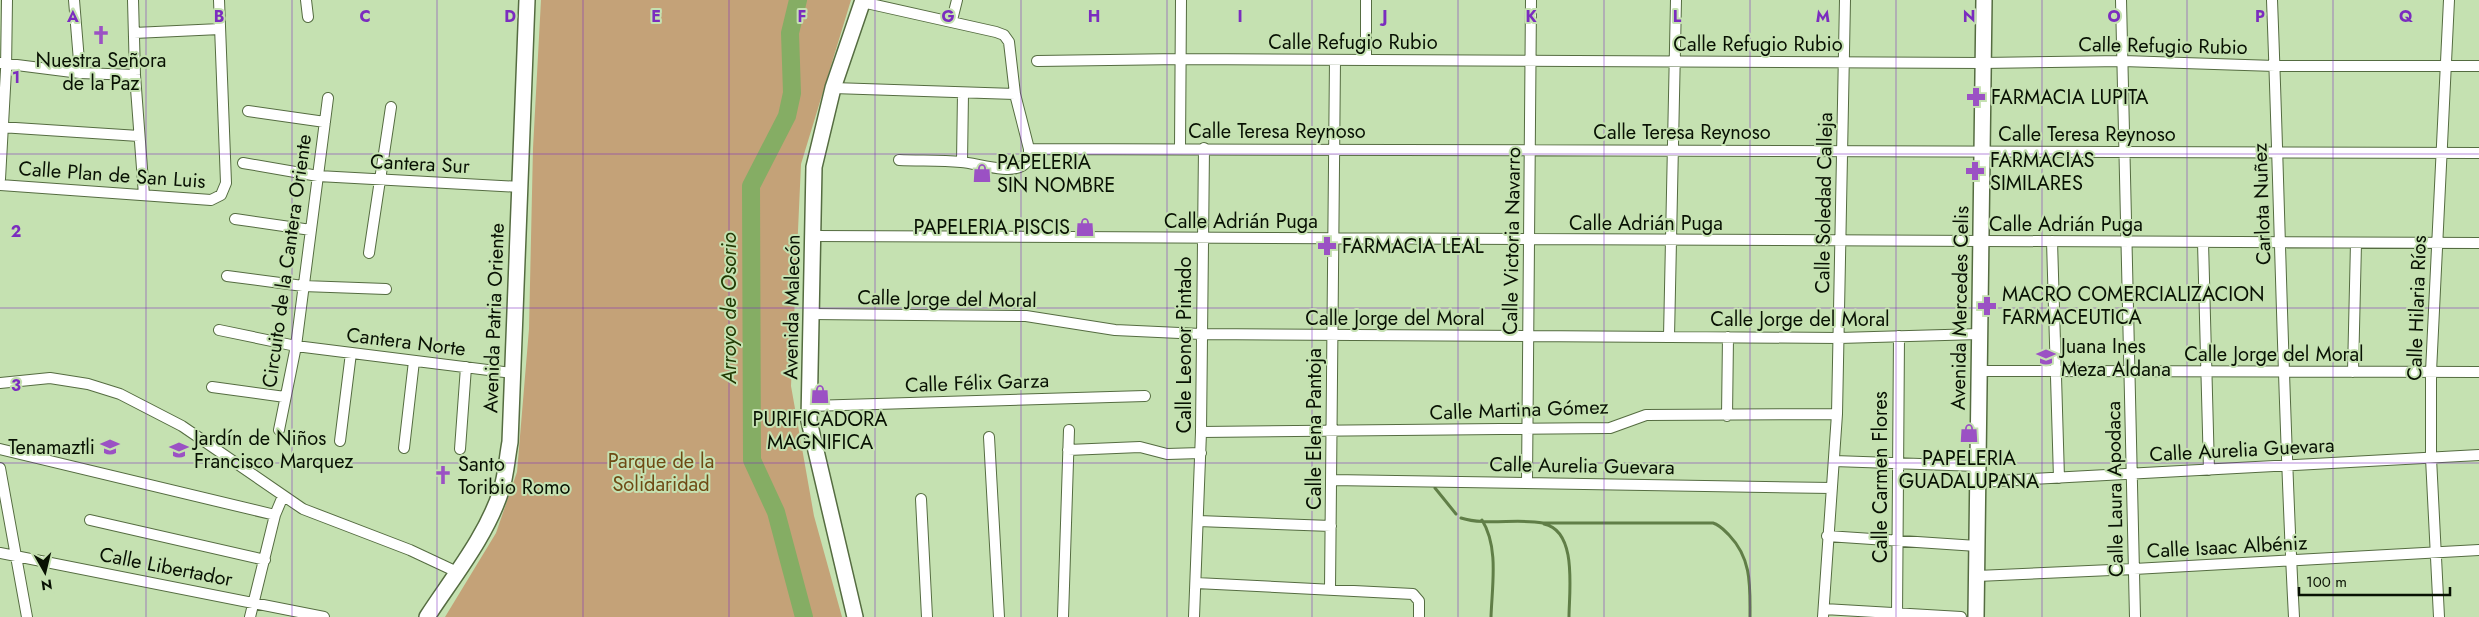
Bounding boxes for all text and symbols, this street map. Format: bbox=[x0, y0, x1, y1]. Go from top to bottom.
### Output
text: A bbox=[66, 5, 79, 28]
text: B bbox=[214, 5, 224, 28]
text: C bbox=[359, 5, 371, 28]
text: D bbox=[504, 5, 516, 28]
text: E bbox=[651, 5, 661, 28]
text: F bbox=[798, 5, 806, 28]
text: G bbox=[941, 5, 955, 28]
text: H bbox=[1088, 5, 1100, 28]
text: I bbox=[1237, 5, 1243, 28]
text: J bbox=[1379, 5, 1388, 28]
text: K bbox=[1525, 5, 1537, 28]
text: L bbox=[1673, 5, 1682, 28]
text: M bbox=[1816, 5, 1830, 28]
text: N bbox=[1963, 5, 1975, 28]
text: O bbox=[2107, 5, 2121, 28]
text: P bbox=[2255, 5, 2265, 28]
text: Q bbox=[2399, 5, 2413, 28]
church icon: Nuestra Señora de la Paz bbox=[90, 24, 112, 46]
street label: Calle Refugio Rubio bbox=[1268, 28, 1438, 57]
street label: Calle Refugio Rubio bbox=[1673, 30, 1843, 59]
street label: Calle Refugio Rubio bbox=[2078, 30, 2248, 62]
place label: Nuestra Señora de la Paz bbox=[36, 46, 166, 98]
text: 1 bbox=[12, 66, 20, 89]
place label: FARMACIA LUPITA bbox=[1991, 83, 2149, 112]
pharmacy icon: FARMACIA LUPITA bbox=[1965, 86, 1987, 108]
street label: Calle Soledad Calleja bbox=[1808, 112, 1840, 294]
street label: Calle Teresa Reynoso bbox=[1188, 117, 1366, 146]
street label: Calle Teresa Reynoso bbox=[1593, 118, 1771, 147]
street label: Calle Teresa Reynoso bbox=[1998, 120, 2176, 149]
street label: Circuito de la Cantera Oriente bbox=[255, 132, 319, 390]
street label: Carlota Nuñez bbox=[2245, 143, 2279, 265]
place label: FARMACIAS SIMILARES bbox=[1990, 146, 2095, 198]
street label: Cantera Sur bbox=[369, 147, 471, 181]
street label: Calle Victoria Navarro bbox=[1496, 147, 1528, 335]
place label: PAPELERIA SIN NOMBRE bbox=[997, 148, 1115, 200]
street label: Calle Plan de San Luis bbox=[17, 154, 207, 196]
pharmacy icon: FARMACIAS SIMILARES bbox=[1964, 160, 1986, 182]
shop icon: PAPELERIA SIN NOMBRE bbox=[971, 162, 993, 184]
street label: Avenida Mercedes Celis bbox=[1944, 206, 1976, 410]
street label: Calle Adrián Puga bbox=[1164, 207, 1318, 236]
street label: Calle Adrián Puga bbox=[1569, 209, 1723, 238]
street label: Calle Adrián Puga bbox=[1989, 210, 2143, 239]
place label: PAPELERIA PISCIS bbox=[914, 213, 1070, 242]
shop icon: PAPELERIA PISCIS bbox=[1074, 216, 1096, 238]
text: 2 bbox=[11, 220, 21, 243]
street label: Avenida Patria Oriente bbox=[476, 223, 512, 413]
water label: Arroyo de Osorio bbox=[714, 232, 744, 385]
place label: FARMACIA LEAL bbox=[1342, 232, 1484, 261]
street label: Avenida Malecón bbox=[776, 234, 808, 380]
pharmacy icon: FARMACIA LEAL bbox=[1316, 235, 1338, 257]
street label: Calle Hilaria Ríos bbox=[2400, 235, 2434, 381]
street label: Calle Leonor Pintado bbox=[1170, 257, 1199, 433]
place label: MACRO COMERCIALIZACION FARMACEUTICA bbox=[2002, 280, 2265, 332]
street label: Calle Jorge del Moral bbox=[857, 283, 1037, 315]
pharmacy icon: MACRO COMERCIALIZACION FARMACEUTICA bbox=[1976, 295, 1998, 317]
street label: Calle Jorge del Moral bbox=[1305, 304, 1485, 333]
street label: Calle Jorge del Moral bbox=[1710, 305, 1890, 334]
street label: Cantera Norte bbox=[345, 320, 467, 364]
place label: Juana Ines Meza Aldana bbox=[2058, 332, 2171, 384]
street label: Calle Jorge del Moral bbox=[2184, 340, 2364, 369]
school or university icon: Juana Ines Meza Aldana bbox=[2035, 346, 2057, 368]
street label: Calle Elena Pantoja bbox=[1300, 348, 1329, 510]
street label: Calle Félix Garza bbox=[904, 366, 1050, 400]
text: 3 bbox=[11, 374, 21, 397]
shop icon: PURIFICADORA MAGNIFICA bbox=[809, 383, 831, 405]
street label: Calle Carmen Flores bbox=[1866, 391, 1895, 563]
street label: Calle Martina Gómez bbox=[1429, 392, 1609, 428]
street label: Calle Laura Apodaca bbox=[2099, 401, 2131, 577]
place label: PURIFICADORA MAGNIFICA bbox=[753, 405, 888, 457]
shop icon: PAPELERIA GUADALUPANA bbox=[1958, 422, 1980, 444]
place label: Jardín de Niños Francisco Marquez bbox=[191, 424, 353, 476]
street label: Calle Aurelia Guevara bbox=[2149, 431, 2335, 469]
place label: Tenamaztli bbox=[8, 433, 95, 462]
school or university icon: Tenamaztli bbox=[99, 436, 121, 458]
school or university icon: Jardín de Niños Francisco Marquez bbox=[168, 439, 190, 461]
place label: PAPELERIA GUADALUPANA bbox=[1899, 444, 2040, 496]
park label: Parque de la Solidaridad bbox=[608, 447, 714, 499]
place label: Santo Toribio Romo bbox=[458, 450, 571, 502]
street label: Calle Aurelia Guevara bbox=[1489, 450, 1675, 482]
church icon: Santo Toribio Romo bbox=[432, 464, 454, 486]
street label: Calle Isaac Albéniz bbox=[2146, 528, 2308, 566]
street label: Calle Libertador bbox=[97, 540, 235, 594]
north arrow bbox=[20, 547, 70, 597]
scale bar bbox=[2299, 564, 2450, 596]
text: 100 m bbox=[2306, 571, 2347, 593]
text: N bbox=[40, 574, 54, 596]

